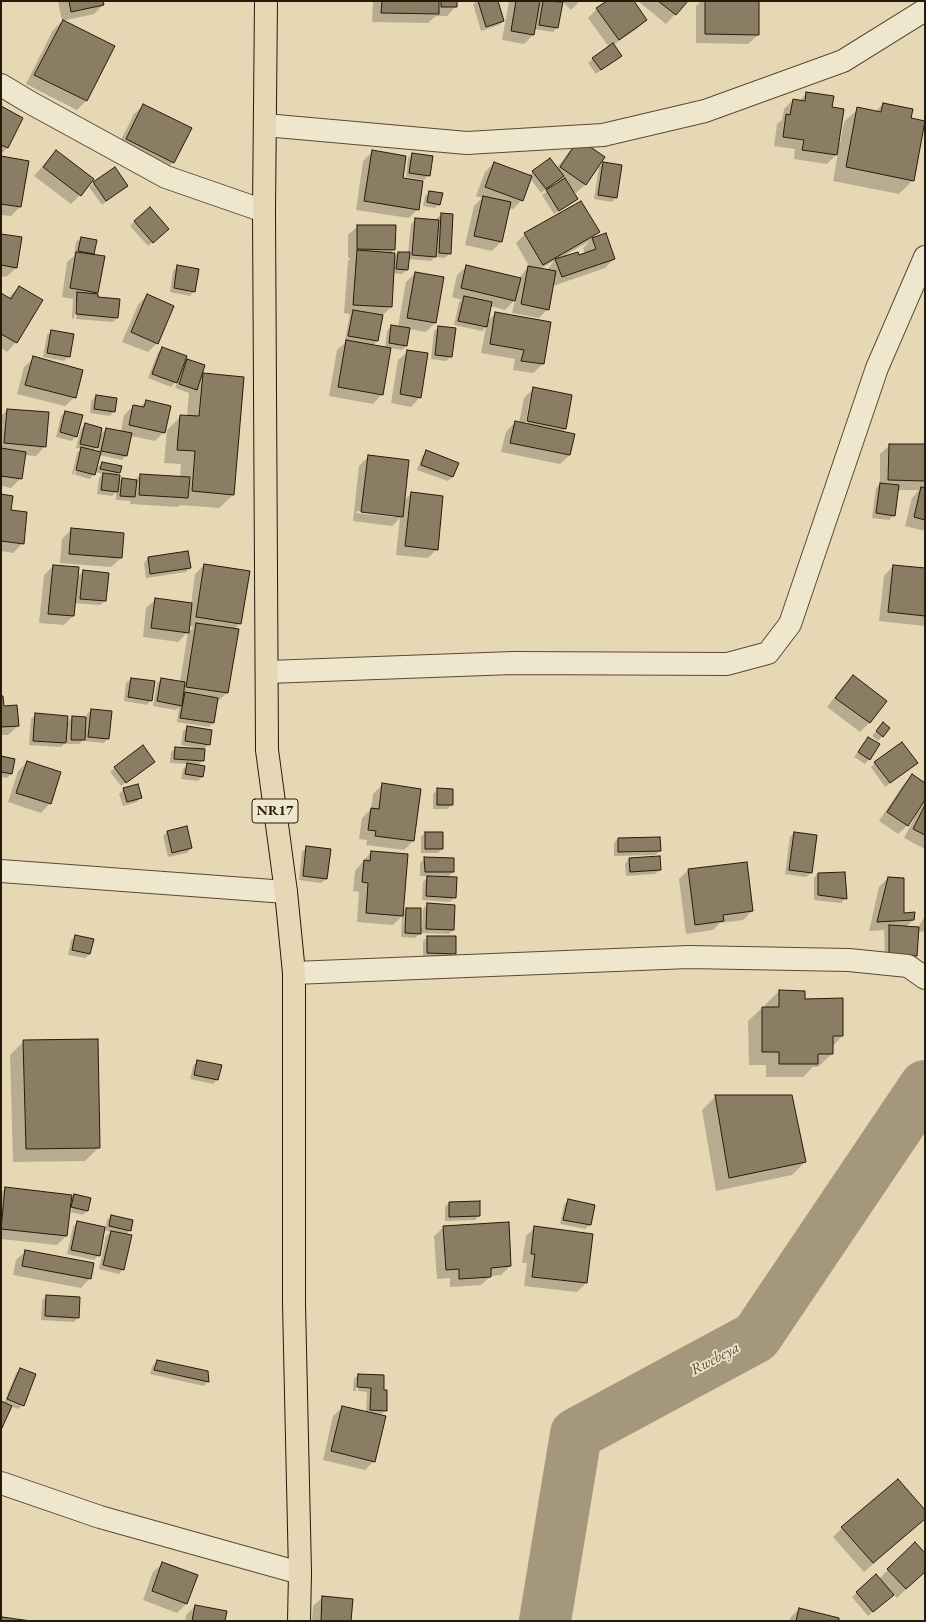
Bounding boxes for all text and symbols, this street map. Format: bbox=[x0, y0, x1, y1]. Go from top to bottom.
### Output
road number: NR17 bbox=[252, 799, 298, 823]
water label: Rwebeya bbox=[687, 1338, 743, 1380]

